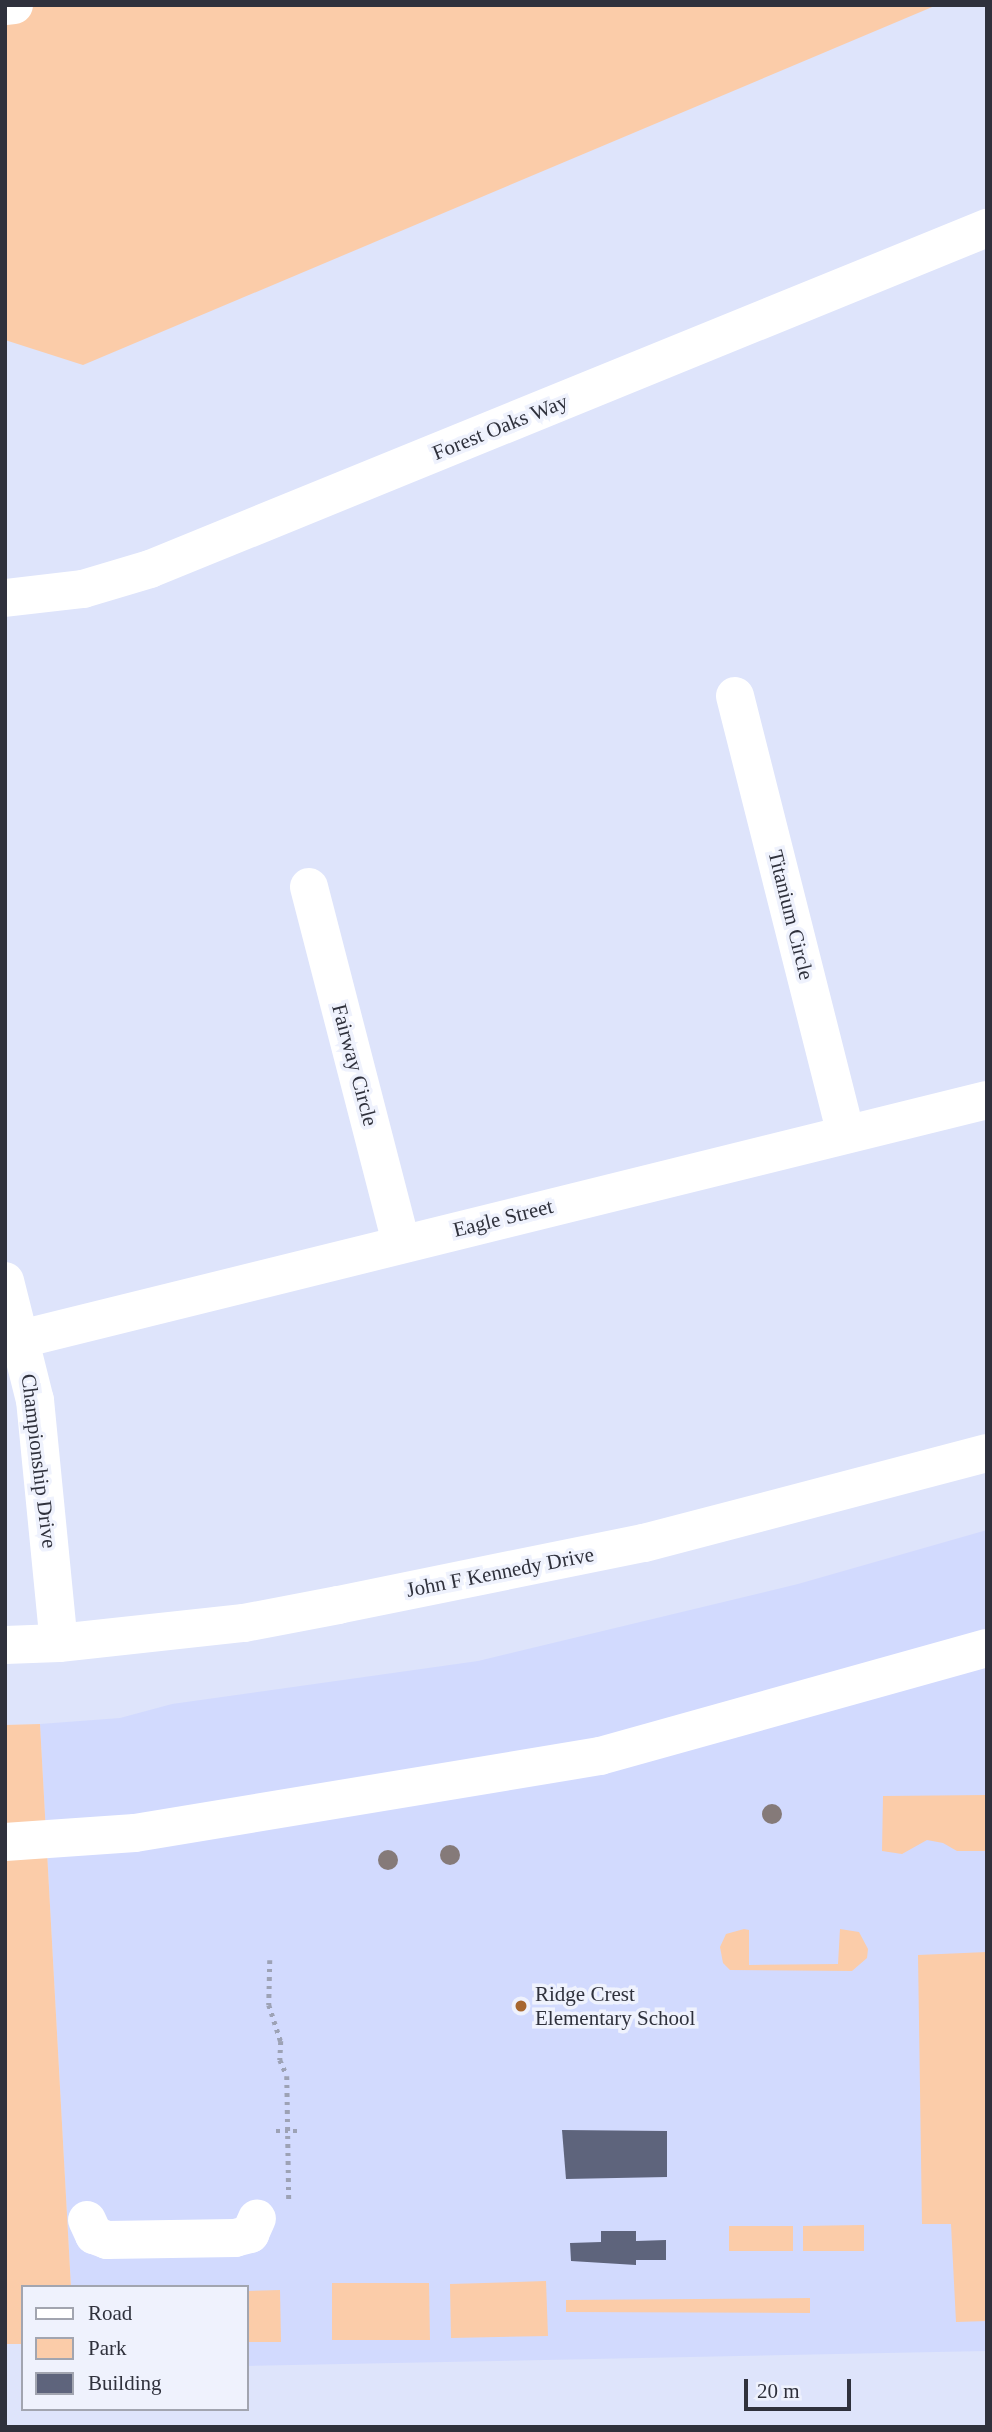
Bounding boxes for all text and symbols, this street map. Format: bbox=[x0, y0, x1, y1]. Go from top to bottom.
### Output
street label: Forest Oaks Way bbox=[428, 388, 572, 466]
street label: Titanium Circle bbox=[763, 848, 819, 982]
street label: Fairway Circle bbox=[327, 1001, 383, 1129]
street label: Eagle Street bbox=[450, 1193, 556, 1243]
street label: Championship Drive bbox=[16, 1372, 62, 1550]
street label: John F Kennedy Drive bbox=[404, 1541, 596, 1603]
place label: Ridge Crest Elementary School bbox=[535, 1981, 695, 2031]
marker: Ridge Crest Elementary School bbox=[513, 1998, 529, 2014]
legend bbox=[21, 2285, 248, 2411]
text: Road bbox=[88, 2301, 132, 2325]
text: Park bbox=[88, 2336, 127, 2360]
scale bar bbox=[747, 2366, 854, 2410]
text: Building bbox=[88, 2371, 162, 2395]
text: 20 m bbox=[757, 2379, 800, 2403]

